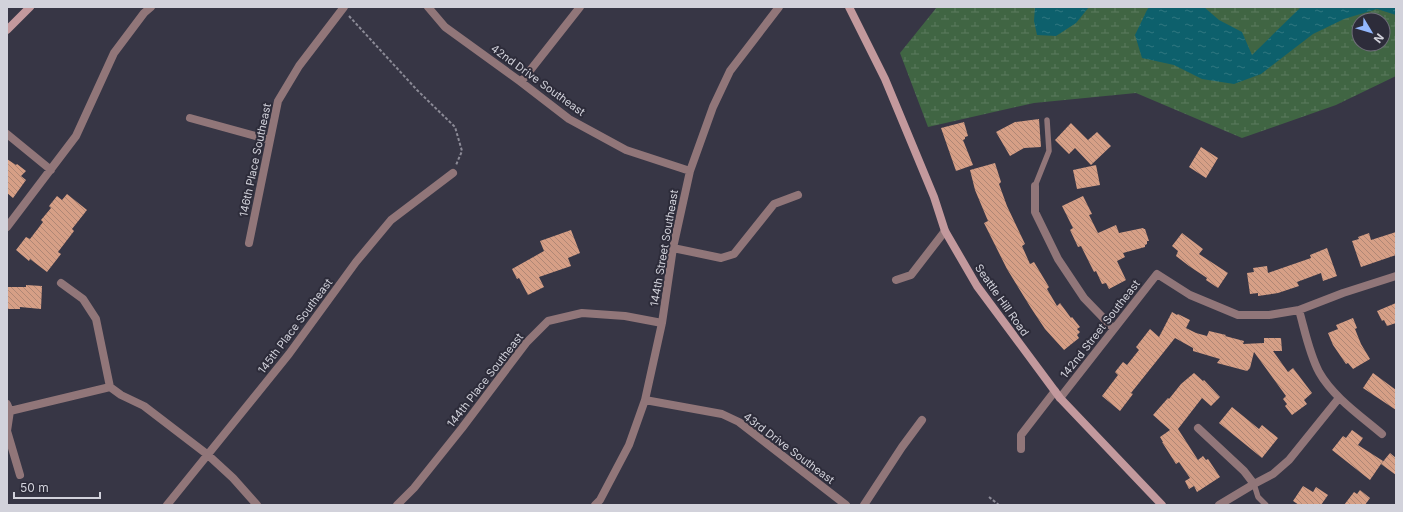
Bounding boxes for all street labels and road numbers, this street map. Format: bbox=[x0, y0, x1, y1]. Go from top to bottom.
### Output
street label: 42nd Drive Southeast bbox=[488, 41, 588, 119]
street label: 146th Place Southeast bbox=[236, 102, 274, 218]
street label: 144th Street Southeast bbox=[647, 188, 681, 308]
street label: Seattle Hill Road bbox=[972, 261, 1032, 339]
street label: 145th Place Southeast bbox=[255, 275, 336, 376]
street label: 142nd Street Southeast bbox=[1057, 277, 1143, 381]
street label: 144th Place Southeast bbox=[444, 330, 526, 430]
street label: 43rd Drive Southeast bbox=[741, 409, 838, 487]

